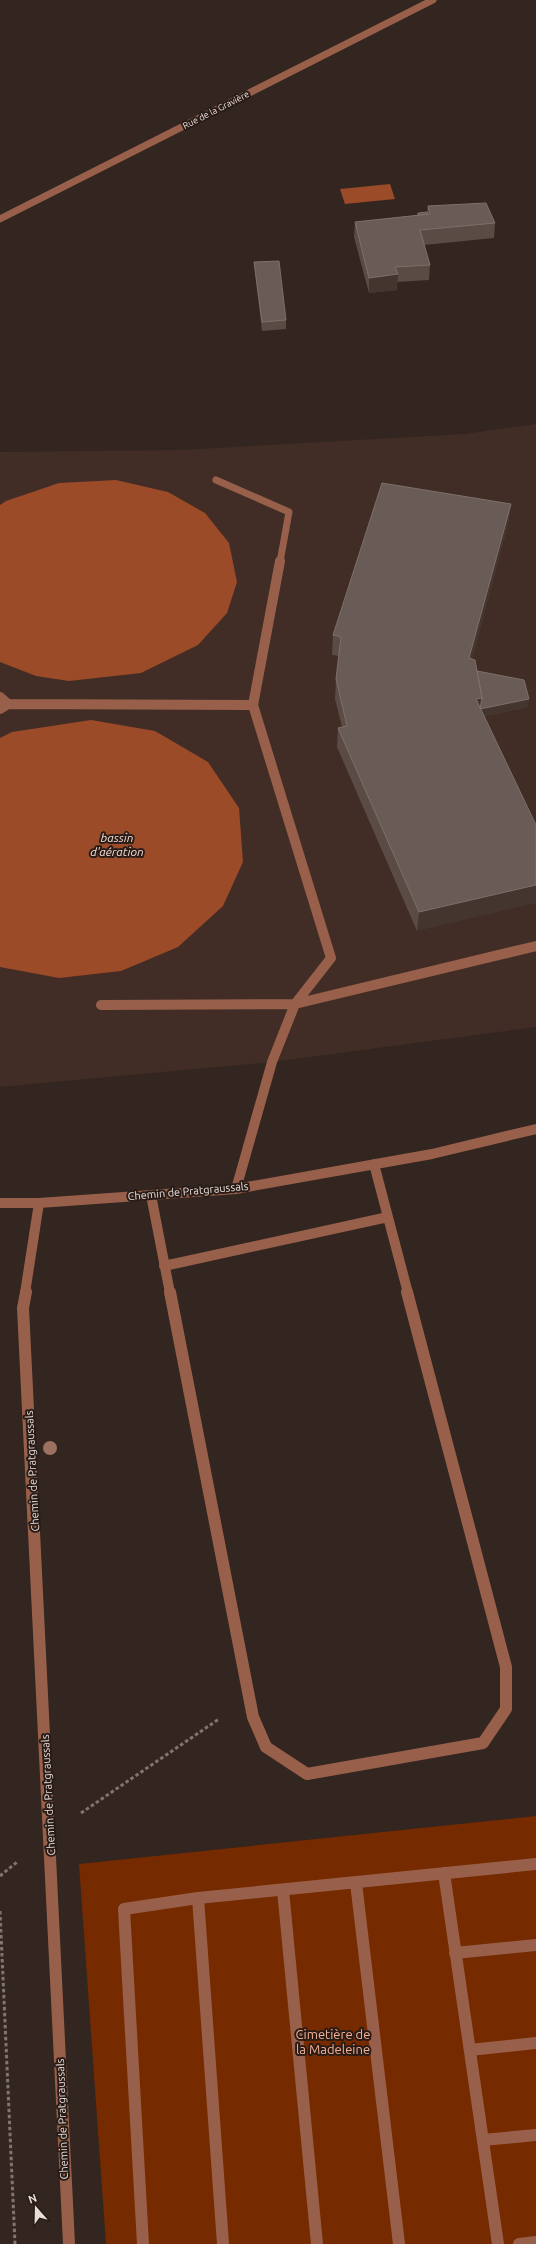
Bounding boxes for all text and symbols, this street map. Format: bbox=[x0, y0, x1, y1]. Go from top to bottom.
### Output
street label: Rue de la Gravière bbox=[181, 89, 251, 131]
water label: bassin d'aération bbox=[90, 831, 144, 858]
street label: Chemin de Pratgraussals bbox=[127, 1180, 249, 1202]
street label: Chemin de Pratgraussals bbox=[23, 1410, 41, 1532]
street label: Chemin de Pratgraussals bbox=[39, 1734, 57, 1856]
park label: Cimetière de la Madeleine bbox=[296, 2027, 370, 2056]
street label: Chemin de Pratgraussals bbox=[54, 2058, 70, 2180]
north arrow bbox=[16, 2188, 56, 2228]
text: N bbox=[27, 2192, 38, 2206]

